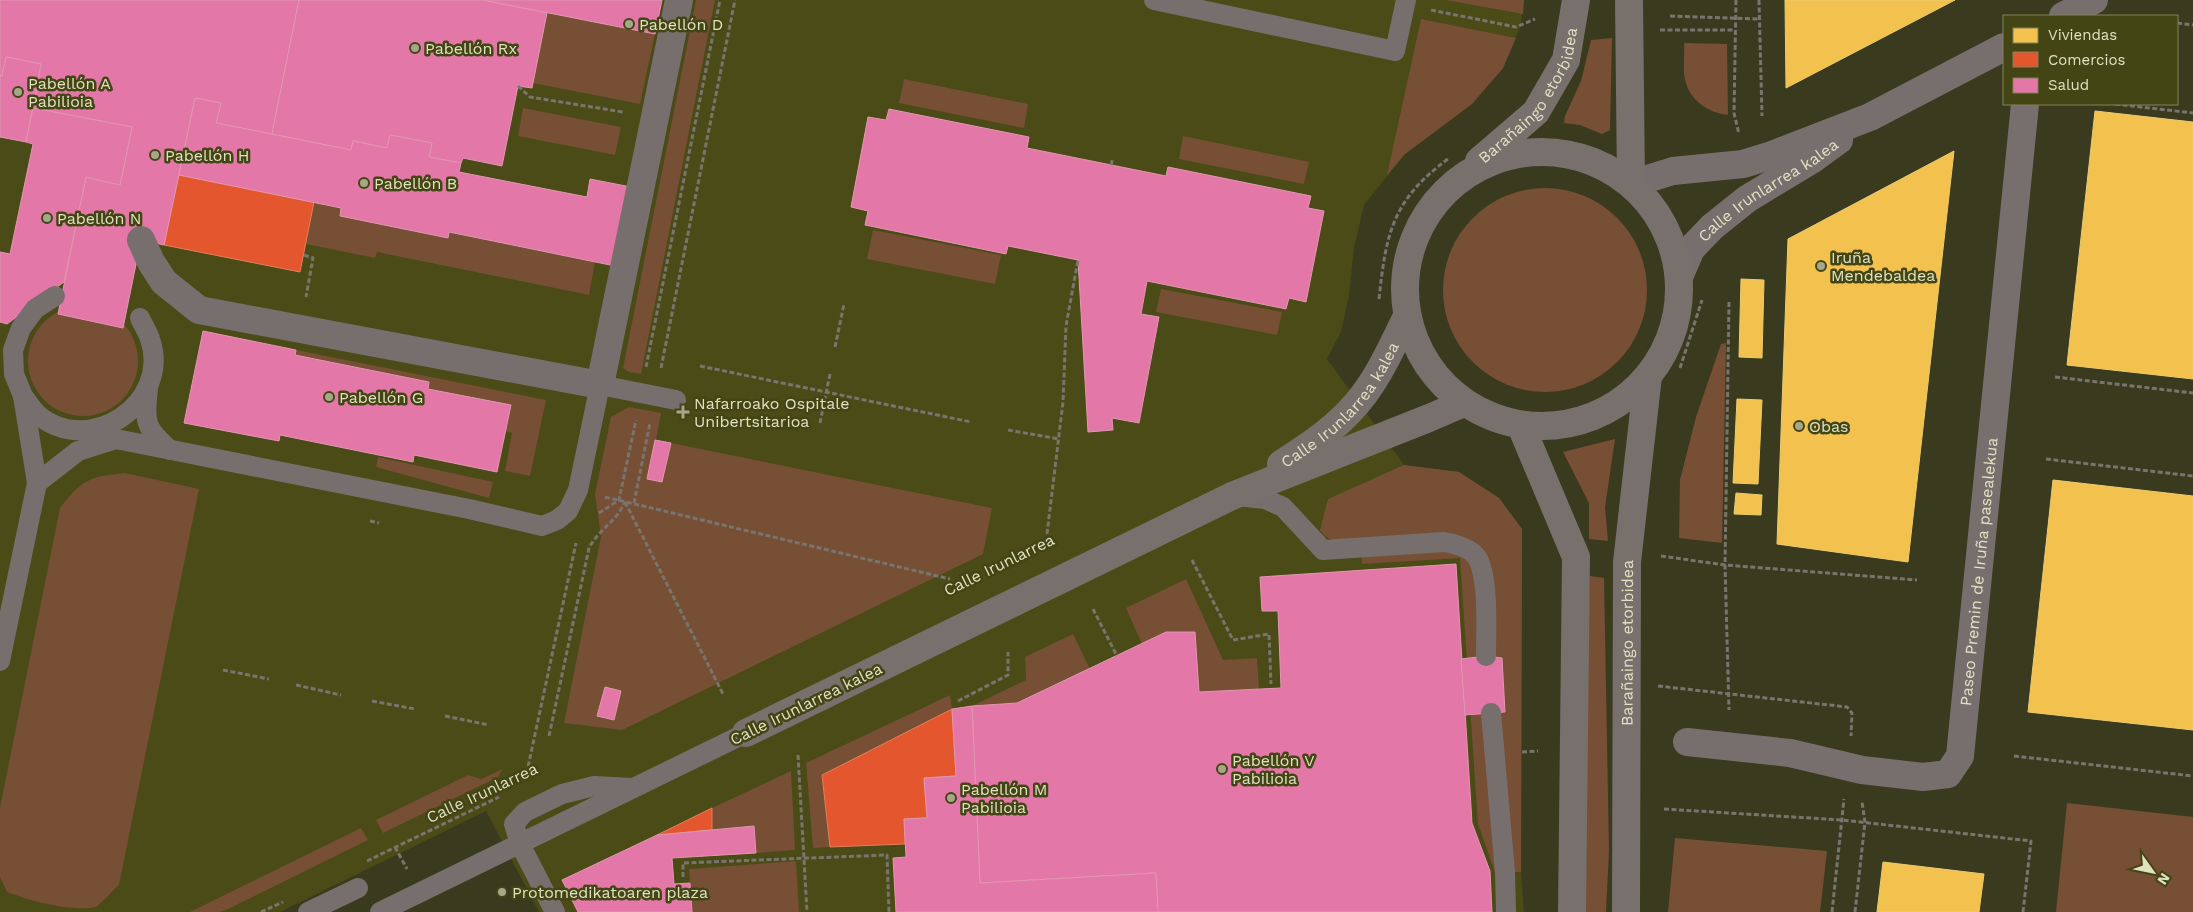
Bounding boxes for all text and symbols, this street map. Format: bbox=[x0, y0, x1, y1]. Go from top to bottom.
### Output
place label: Pabellón D bbox=[639, 15, 723, 34]
legend bbox=[2003, 15, 2178, 105]
marker: Pabellón D bbox=[623, 18, 635, 30]
street label: Barañaingo etorbidea bbox=[1474, 26, 1581, 167]
text: Viviendas bbox=[2048, 26, 2117, 44]
place label: Pabellón Rx bbox=[425, 39, 517, 58]
marker: Pabellón Rx bbox=[409, 42, 421, 54]
text: Comercios bbox=[2048, 51, 2126, 69]
place label: Pabellón A Pabilioia bbox=[28, 74, 111, 111]
text: Salud bbox=[2048, 76, 2089, 94]
marker: Pabellón A Pabilioia bbox=[12, 86, 24, 98]
street label: Calle Irunlarrea kalea bbox=[1694, 134, 1842, 245]
place label: Pabellón H bbox=[165, 146, 250, 165]
marker: Pabellón H bbox=[149, 149, 161, 161]
place label: Pabellón B bbox=[374, 174, 457, 193]
marker: Pabellón B bbox=[358, 177, 370, 189]
place label: Pabellón N bbox=[57, 209, 142, 228]
marker: Pabellón N bbox=[41, 212, 53, 224]
place label: Iruña Mendebaldea bbox=[1831, 248, 1935, 285]
marker: Iruña Mendebaldea bbox=[1815, 260, 1827, 272]
street label: Calle Irunlarrea kalea bbox=[1277, 339, 1402, 471]
place label: Pabellón G bbox=[339, 388, 423, 407]
marker: Pabellón G bbox=[323, 391, 335, 403]
place label: Nafarroako Ospitale Unibertsitarioa bbox=[694, 394, 849, 431]
marker: Nafarroako Ospitale Unibertsitarioa bbox=[676, 405, 690, 419]
place label: Obas bbox=[1809, 417, 1848, 436]
marker: Obas bbox=[1793, 420, 1805, 432]
street label: Paseo Premin de Iruña pasealekua bbox=[1956, 437, 2001, 707]
street label: Calle Irunlarrea bbox=[941, 530, 1057, 600]
street label: Barañaingo etorbidea bbox=[1617, 560, 1637, 726]
street label: Calle Irunlarrea kalea bbox=[727, 659, 885, 749]
place label: Pabellón V Pabilioia bbox=[1232, 751, 1315, 788]
street label: Calle Irunlarrea bbox=[423, 759, 541, 827]
marker: Pabellón V Pabilioia bbox=[1216, 763, 1228, 775]
place label: Pabellón M Pabilioia bbox=[961, 780, 1048, 817]
marker: Pabellón M Pabilioia bbox=[945, 792, 957, 804]
north arrow bbox=[2128, 847, 2178, 897]
text: N bbox=[2154, 870, 2173, 888]
place label: Protomedikatoaren plaza bbox=[512, 883, 708, 902]
marker: Protomedikatoaren plaza bbox=[496, 886, 508, 898]

